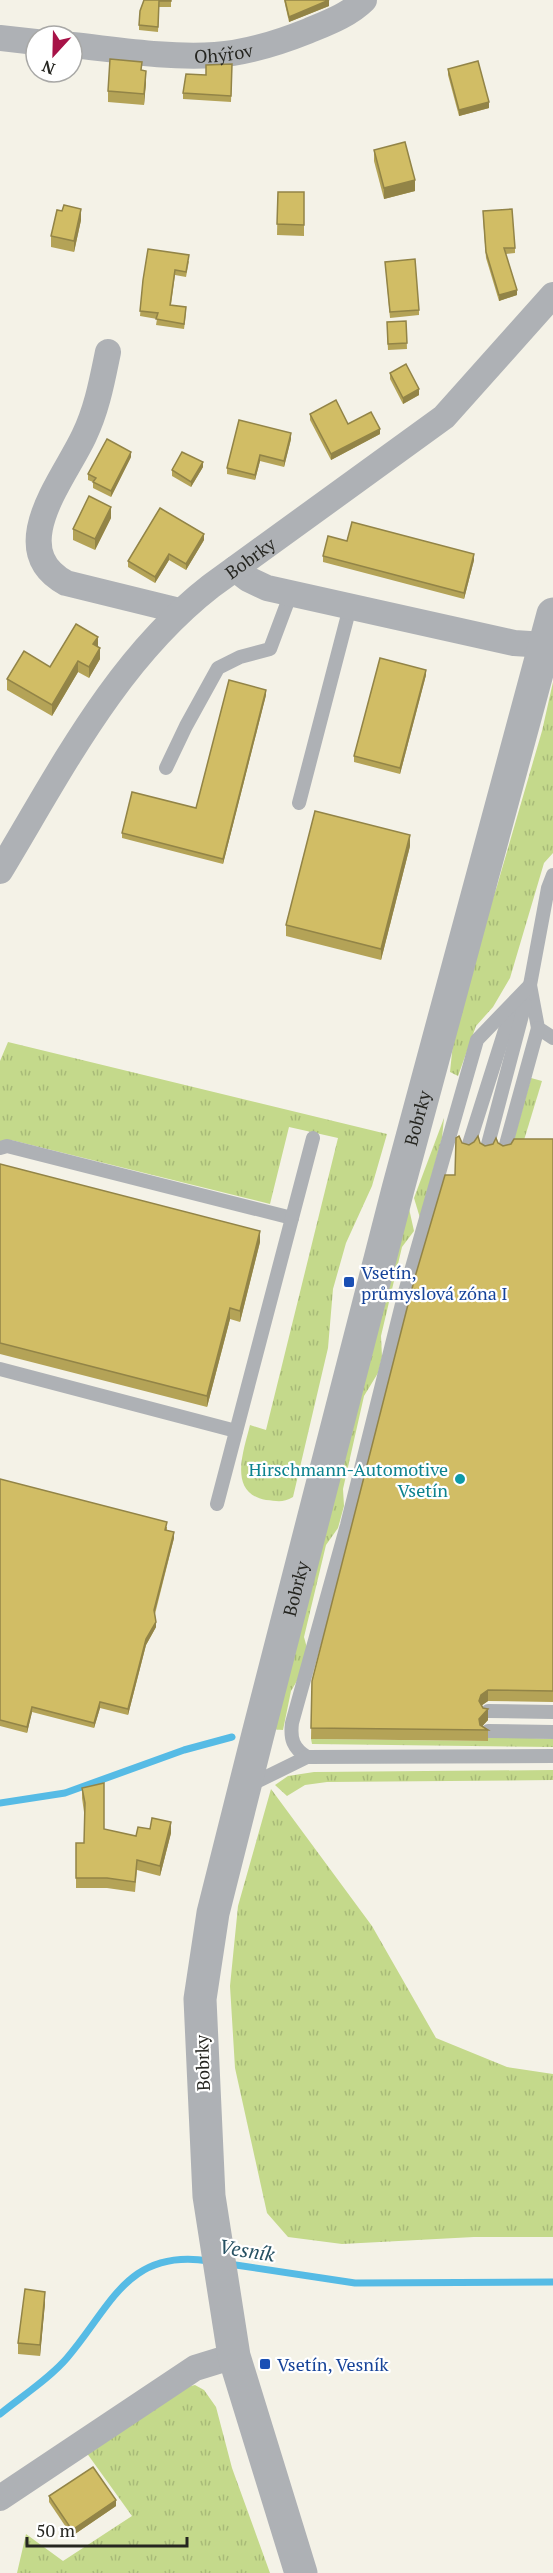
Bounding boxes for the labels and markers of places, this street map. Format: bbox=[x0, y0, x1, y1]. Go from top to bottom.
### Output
place label: Vsetín, průmyslová zóna I bbox=[361, 1260, 508, 1305]
marker: Vsetín, průmyslová zóna I bbox=[342, 1275, 356, 1289]
place label: Hirschmann-Automotive Vsetín bbox=[248, 1457, 448, 1502]
marker: Hirschmann-Automotive Vsetín bbox=[453, 1472, 467, 1486]
place label: Vsetín, Vesník bbox=[277, 2352, 389, 2376]
marker: Vsetín, Vesník bbox=[258, 2357, 272, 2371]

